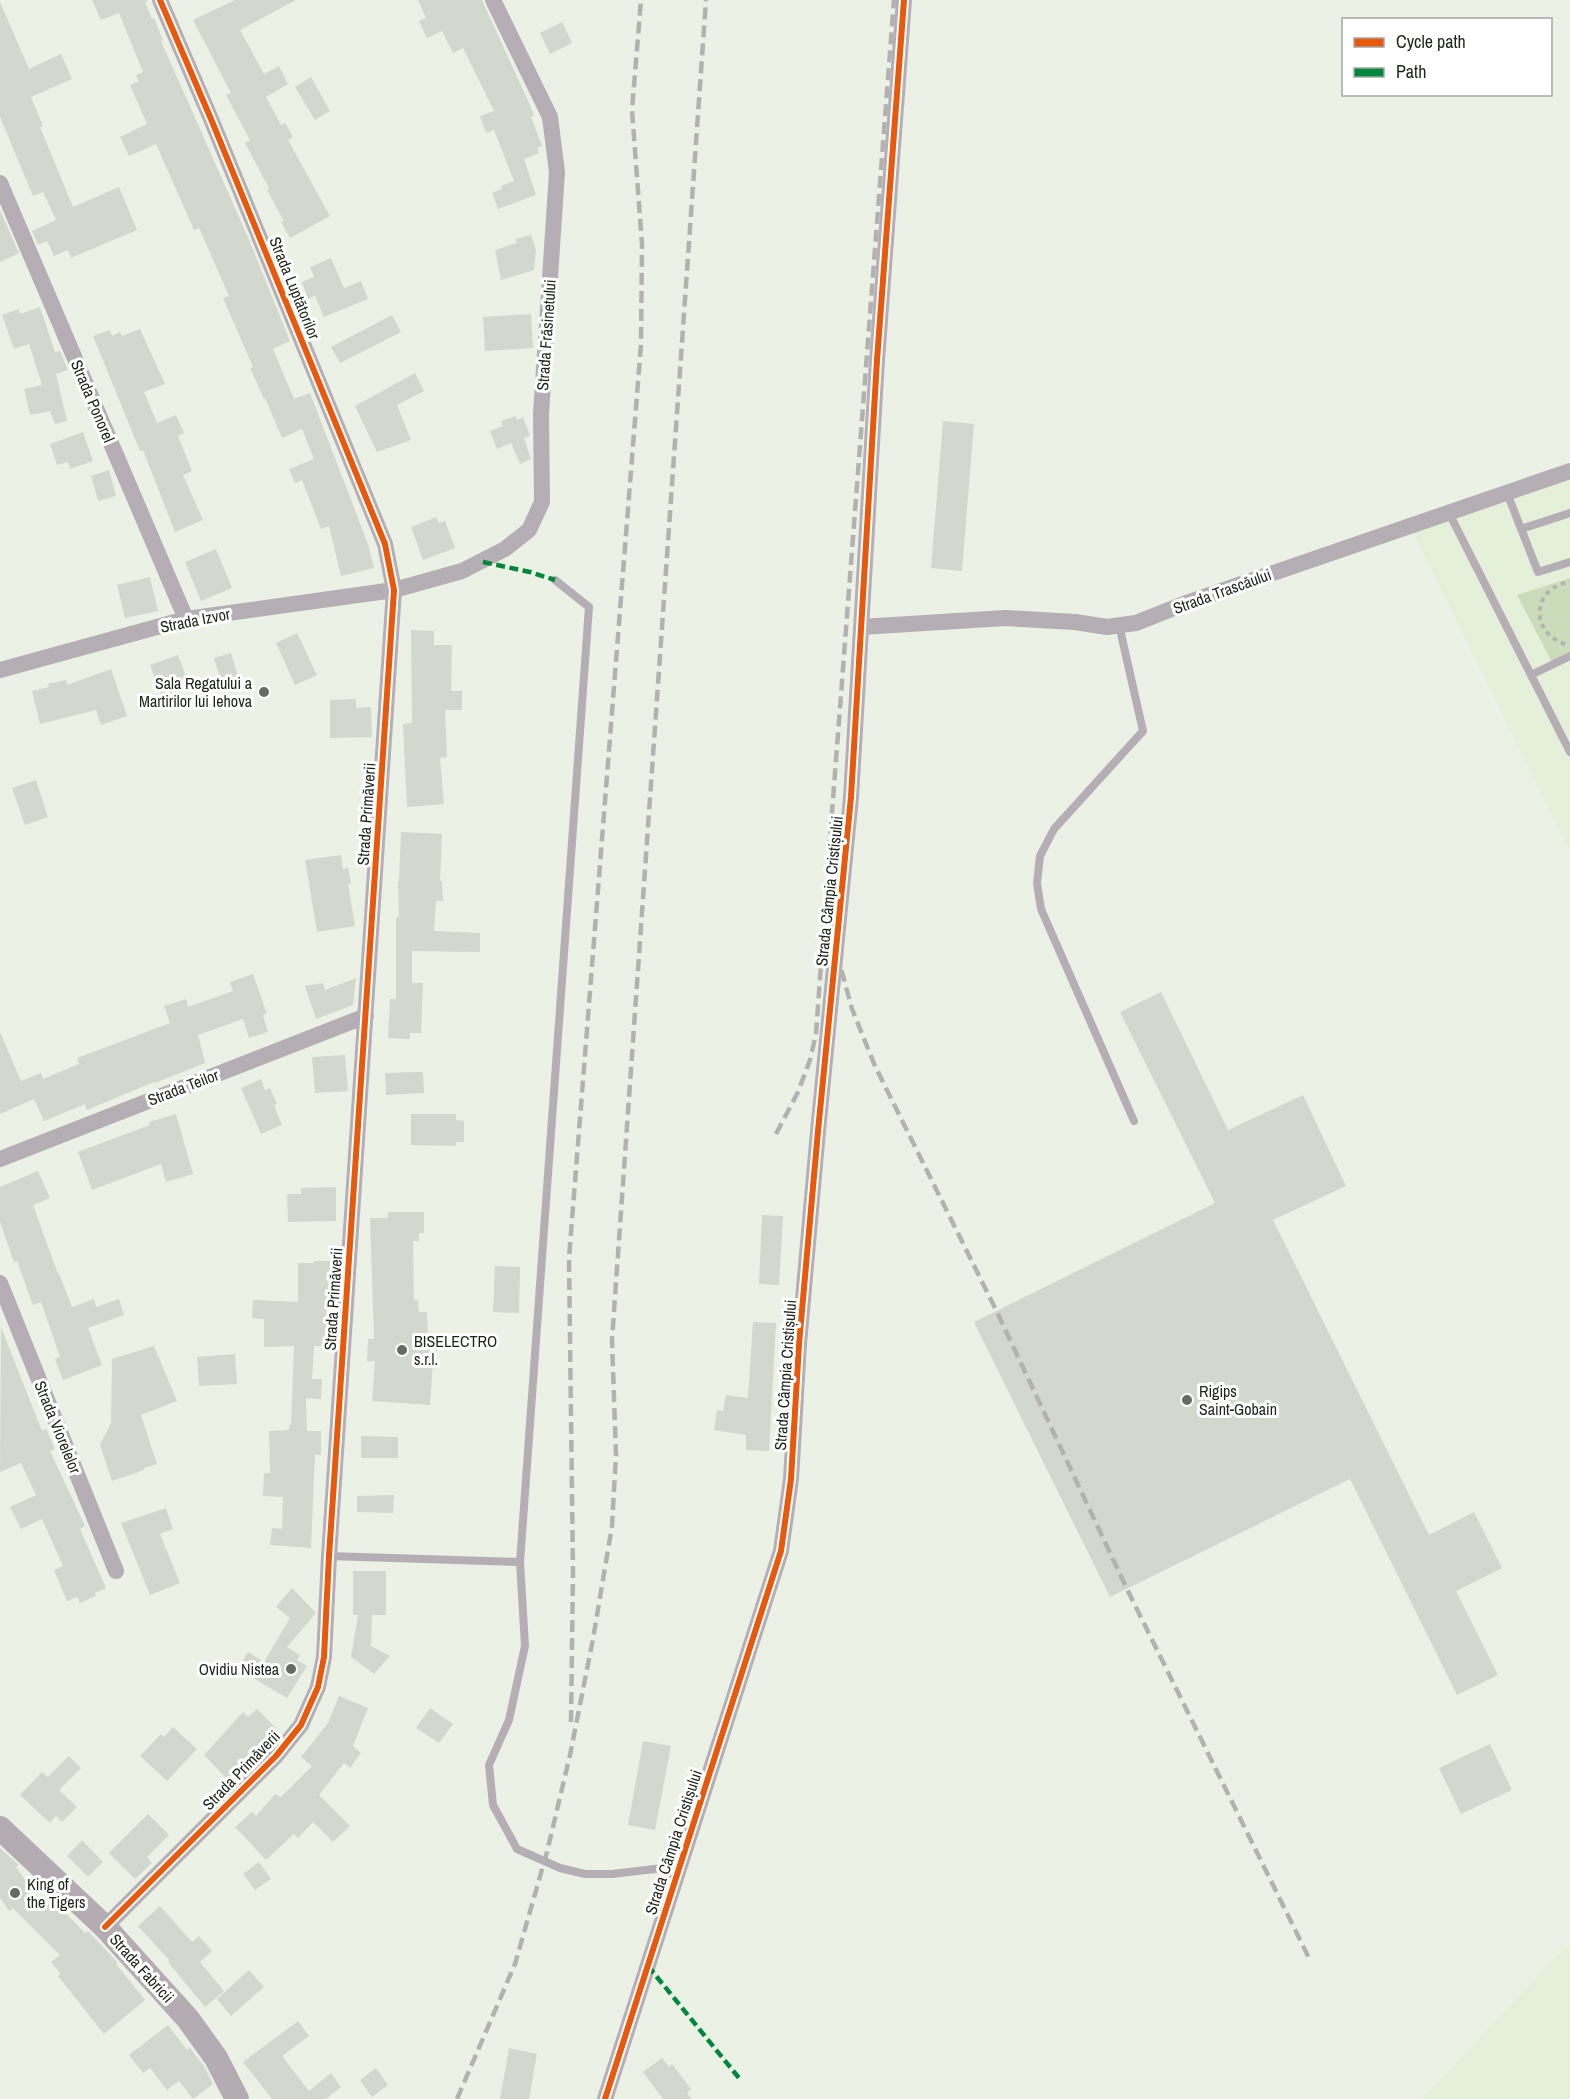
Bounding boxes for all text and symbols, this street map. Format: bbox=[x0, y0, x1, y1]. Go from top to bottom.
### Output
legend bbox=[1342, 18, 1552, 96]
text: Cycle path bbox=[1396, 29, 1466, 54]
text: Path bbox=[1396, 59, 1426, 84]
street label: Strada Luptătorilor bbox=[264, 233, 326, 343]
street label: Strada Frăsinetului bbox=[531, 279, 561, 391]
street label: Strada Ponorel bbox=[66, 356, 120, 446]
street label: Strada Trascăului bbox=[1170, 563, 1274, 619]
street label: Strada Izvor bbox=[158, 602, 232, 638]
place label: Sala Regatului a Martirilor lui Iehova bbox=[139, 672, 253, 712]
marker: Sala Regatului a Martirilor lui Iehova bbox=[257, 685, 271, 699]
street label: Strada Primăverii bbox=[351, 762, 381, 866]
street label: Strada Câmpia Cristișului bbox=[810, 815, 848, 967]
street label: Strada Teilor bbox=[144, 1063, 222, 1111]
street label: Strada Primăverii bbox=[318, 1247, 348, 1351]
street label: Strada Câmpia Cristișului bbox=[769, 1299, 801, 1451]
place label: BISELECTRO s.r.l. bbox=[414, 1330, 497, 1370]
marker: BISELECTRO s.r.l. bbox=[395, 1343, 409, 1357]
street label: Strada Viorelelor bbox=[29, 1377, 87, 1477]
place label: Rigips Saint-Gobain bbox=[1199, 1380, 1277, 1420]
marker: Rigips Saint-Gobain bbox=[1180, 1393, 1194, 1407]
place label: Ovidiu Nistea bbox=[199, 1658, 280, 1680]
marker: Ovidiu Nistea bbox=[284, 1662, 298, 1676]
street label: Strada Primăverii bbox=[197, 1725, 285, 1815]
street label: Strada Câmpia Cristișului bbox=[639, 1767, 707, 1917]
place label: King of the Tigers bbox=[27, 1873, 86, 1913]
marker: King of the Tigers bbox=[8, 1886, 22, 1900]
street label: Strada Fabricii bbox=[105, 1929, 179, 2007]

